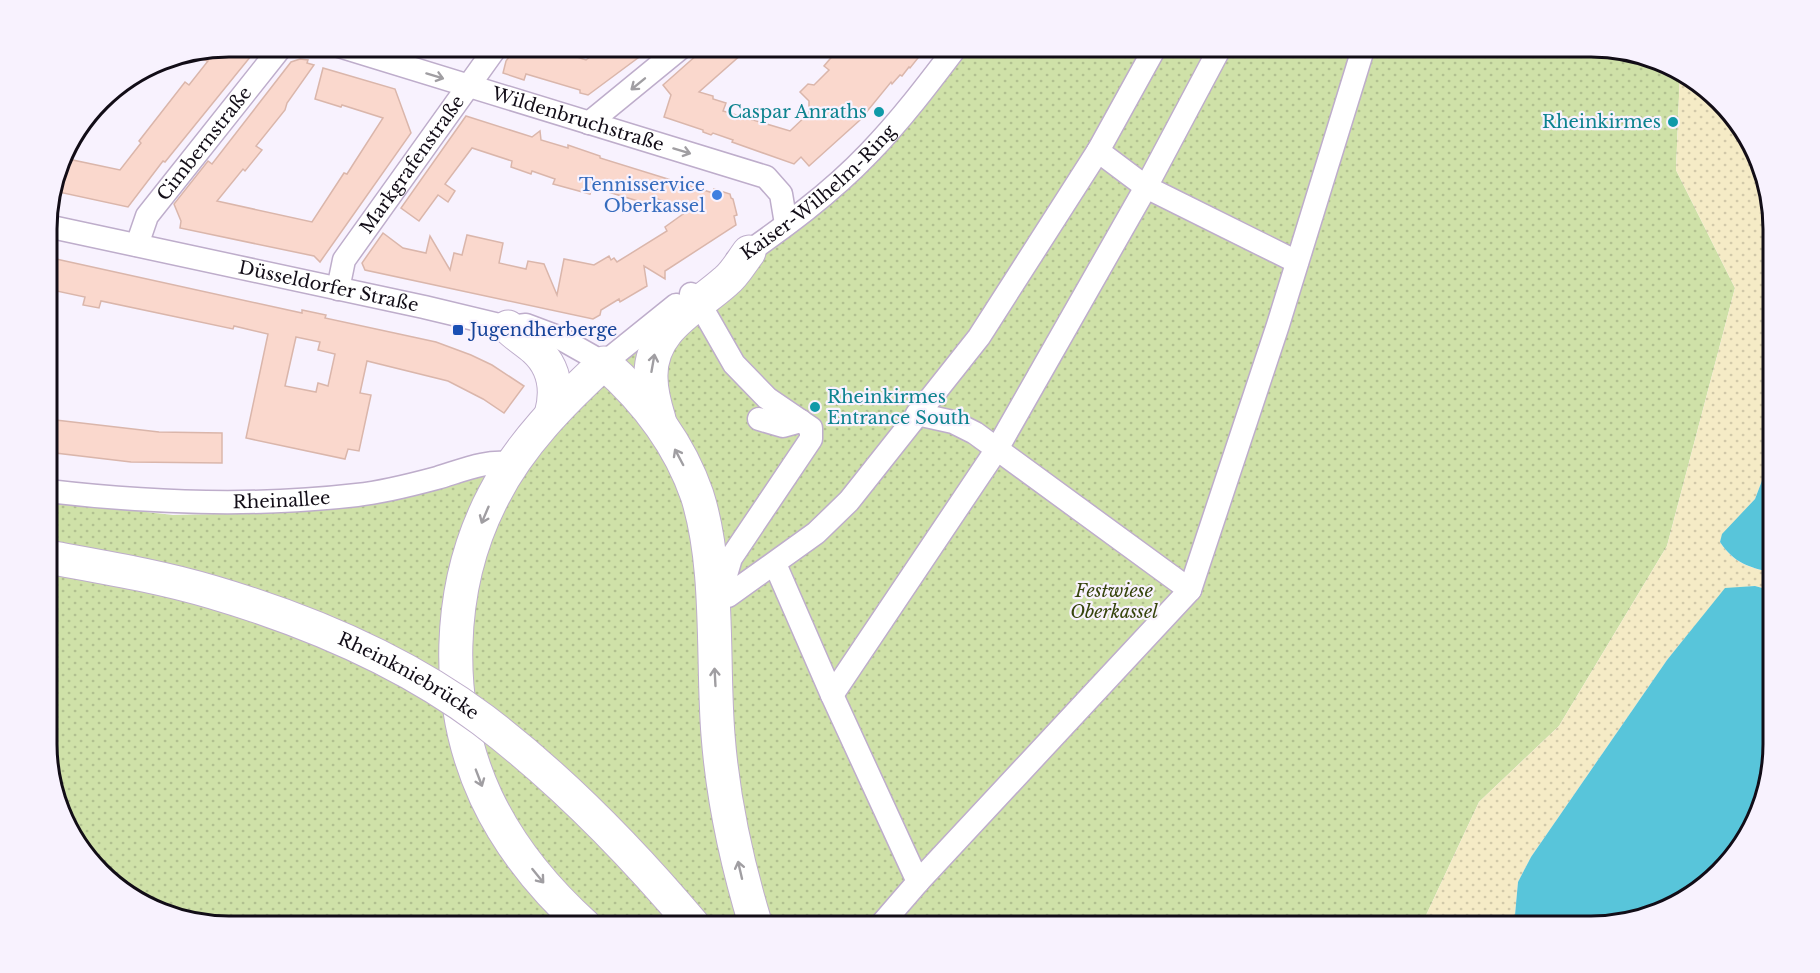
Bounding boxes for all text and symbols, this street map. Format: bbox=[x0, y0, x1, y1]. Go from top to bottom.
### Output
one-way arrow bbox=[425, 71, 444, 82]
one-way arrow bbox=[630, 77, 646, 90]
street label: Cimbernstraße bbox=[153, 82, 256, 205]
street label: Wildenbruchstraße bbox=[488, 82, 667, 156]
street label: Markgrafenstraße bbox=[355, 91, 469, 238]
place label: Caspar Anraths bbox=[727, 101, 867, 123]
marker: Caspar Anraths bbox=[872, 105, 886, 119]
place label: Rheinkirmes bbox=[1542, 111, 1661, 133]
marker: Rheinkirmes bbox=[1666, 115, 1680, 129]
street label: Kaiser-Wilhelm-Ring bbox=[737, 120, 901, 265]
one-way arrow bbox=[672, 147, 691, 158]
place label: Tennisservice Oberkassel bbox=[579, 174, 705, 217]
marker: Tennisservice Oberkassel bbox=[710, 188, 724, 202]
street label: Düsseldorfer Straße bbox=[237, 256, 421, 317]
place label: Jugendherberge bbox=[468, 319, 617, 341]
marker: Jugendherberge bbox=[451, 323, 465, 337]
one-way arrow bbox=[648, 354, 659, 374]
place label: Rheinkirmes Entrance South bbox=[827, 386, 970, 429]
marker: Rheinkirmes Entrance South bbox=[808, 400, 822, 414]
one-way arrow bbox=[673, 449, 685, 467]
street label: Rheinallee bbox=[233, 487, 331, 513]
one-way arrow bbox=[479, 506, 490, 524]
park label: Festwiese Oberkassel bbox=[1070, 580, 1158, 623]
street label: Rheinkniebrücke bbox=[334, 628, 483, 724]
one-way arrow bbox=[710, 667, 721, 687]
one-way arrow bbox=[474, 768, 485, 786]
one-way arrow bbox=[734, 861, 745, 880]
one-way arrow bbox=[532, 868, 545, 884]

